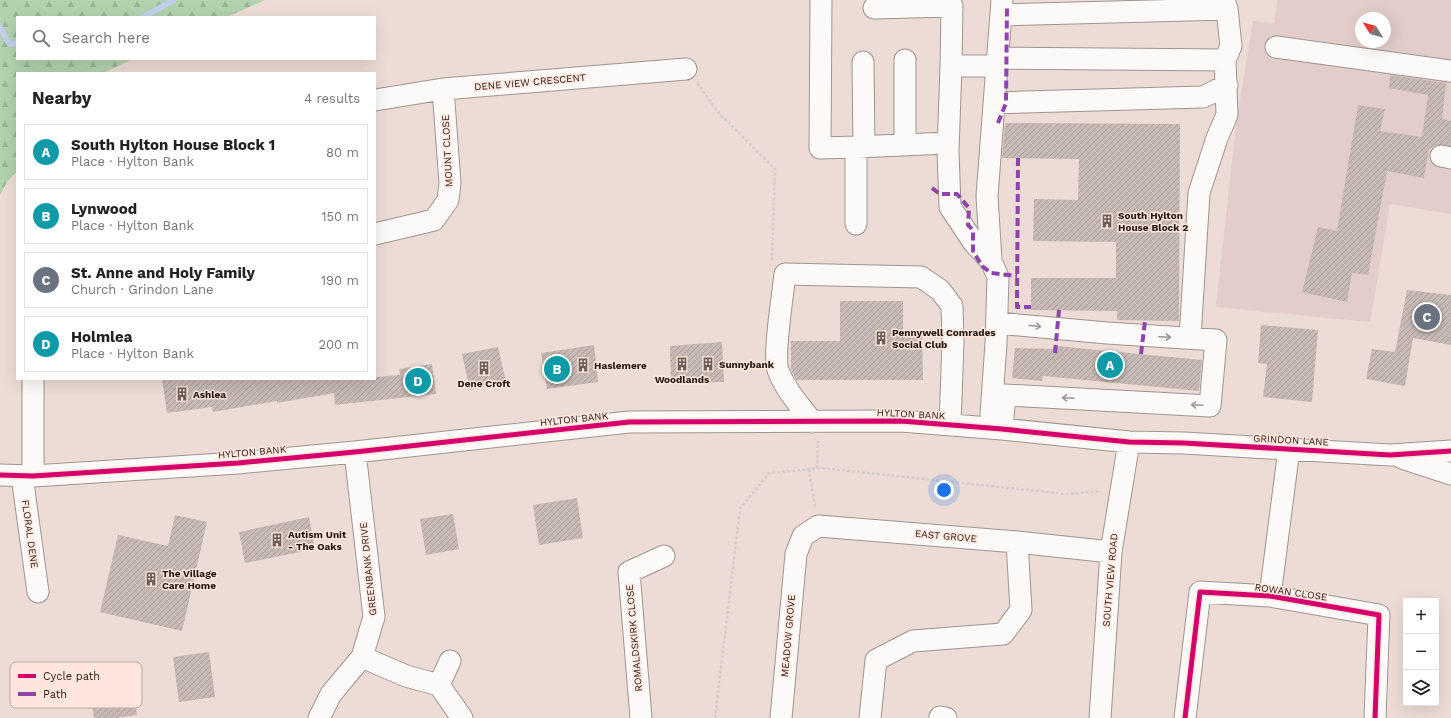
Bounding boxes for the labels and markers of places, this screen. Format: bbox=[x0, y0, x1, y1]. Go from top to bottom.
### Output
place label: South Hylton House Block 2 bbox=[1118, 210, 1188, 233]
building icon: South Hylton House Block 2 bbox=[1099, 213, 1115, 229]
pin: C bbox=[1414, 302, 1440, 332]
place label: Pennywell Comrades Social Club bbox=[892, 327, 996, 350]
building icon: Pennywell Comrades Social Club bbox=[873, 330, 889, 346]
pin: A bbox=[1097, 350, 1123, 380]
pin: B bbox=[544, 354, 570, 384]
building icon: Woodlands bbox=[674, 356, 690, 372]
building icon: Sunnybank bbox=[700, 356, 716, 372]
building icon: Haslemere bbox=[575, 357, 591, 373]
place label: Sunnybank bbox=[719, 359, 775, 370]
building icon: Dene Croft bbox=[476, 360, 492, 376]
place label: Haslemere bbox=[594, 360, 647, 371]
pin: D bbox=[405, 366, 431, 396]
place label: Woodlands bbox=[655, 374, 710, 385]
place label: Dene Croft bbox=[458, 378, 511, 389]
building icon: Ashlea bbox=[174, 386, 190, 402]
place label: Ashlea bbox=[193, 389, 226, 400]
place label: Autism Unit - The Oaks bbox=[288, 529, 347, 552]
building icon: Autism Unit - The Oaks bbox=[269, 532, 285, 548]
place label: The Village Care Home bbox=[162, 568, 217, 591]
building icon: The Village Care Home bbox=[143, 571, 159, 587]

